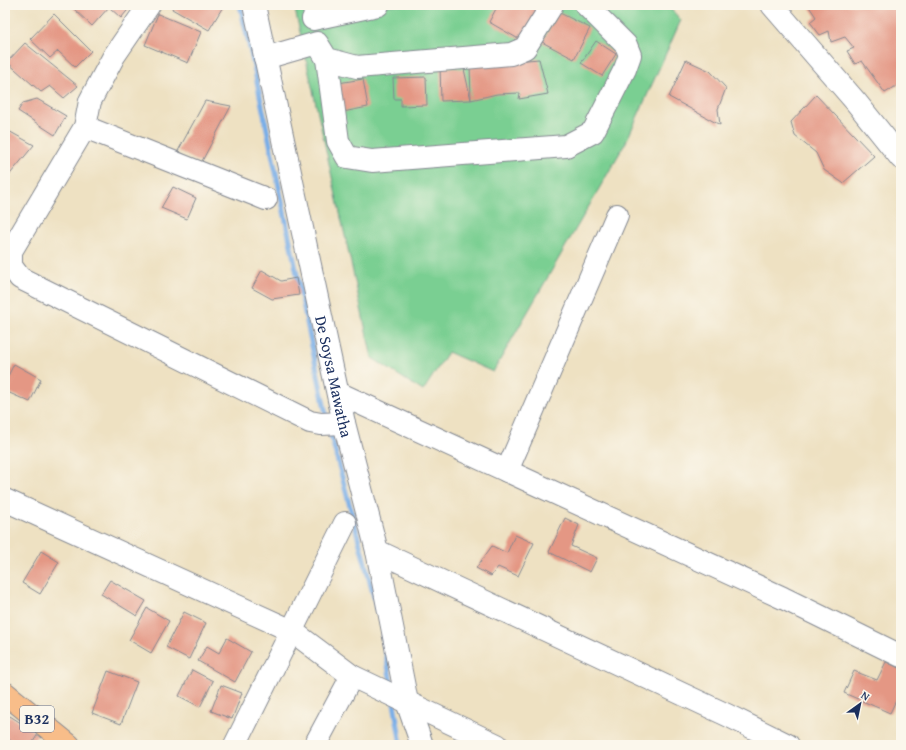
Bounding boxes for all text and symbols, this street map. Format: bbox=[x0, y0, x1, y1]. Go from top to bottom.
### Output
street label: De Soysa Mawatha bbox=[309, 314, 359, 440]
north arrow bbox=[840, 684, 880, 724]
text: N bbox=[858, 687, 873, 705]
road number: B32 bbox=[20, 706, 54, 732]

